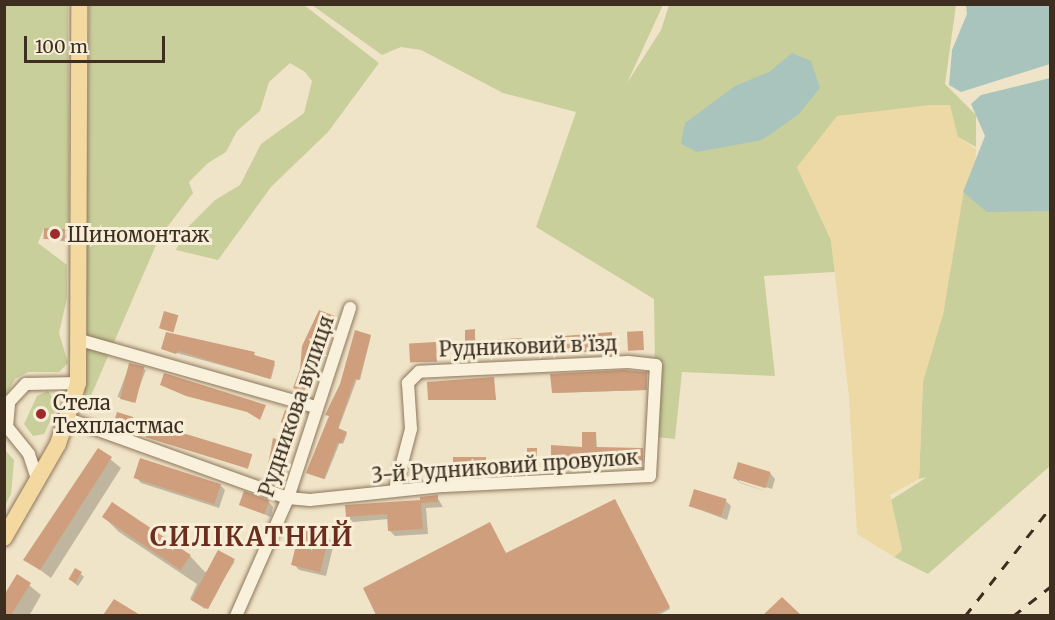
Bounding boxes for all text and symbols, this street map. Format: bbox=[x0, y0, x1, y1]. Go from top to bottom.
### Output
scale bar bbox=[27, 24, 168, 62]
text: 100 m bbox=[35, 35, 88, 58]
place label: Шиномонтаж bbox=[67, 222, 210, 246]
marker: Шиномонтаж bbox=[48, 227, 62, 241]
street label: Рудникова вулиця bbox=[254, 312, 338, 500]
street label: Рудниковий в’їзд bbox=[438, 331, 618, 361]
place label: Стела Техпластмас bbox=[53, 390, 184, 437]
marker: Стела Техпластмас bbox=[34, 407, 48, 421]
street label: 3-й Рудниковий провулок bbox=[371, 445, 639, 487]
district label: СИЛІКАТНИЙ bbox=[150, 521, 354, 553]

